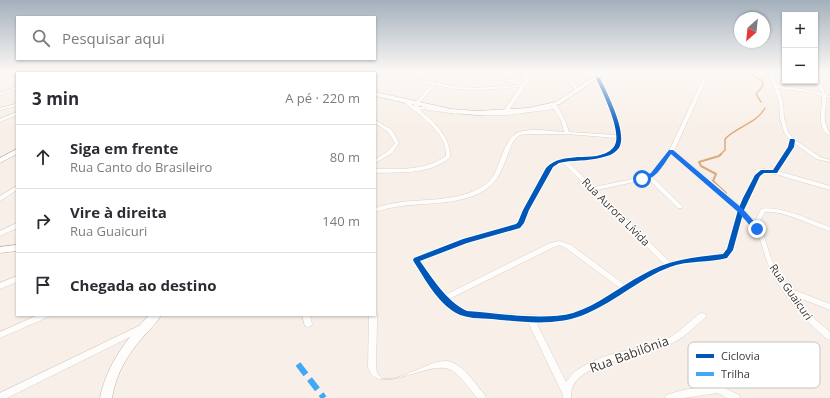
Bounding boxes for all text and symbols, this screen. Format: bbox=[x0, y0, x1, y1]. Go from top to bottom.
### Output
north arrow bbox=[734, 12, 770, 48]
map controls bbox=[782, 12, 818, 84]
button: + bbox=[782, 12, 818, 48]
search box bbox=[16, 16, 376, 60]
icon: search bbox=[30, 27, 52, 49]
text: Pesquisar aqui bbox=[62, 28, 165, 48]
button: − bbox=[782, 48, 818, 84]
text: 3 min bbox=[32, 87, 79, 110]
text: A pé · 220 m bbox=[285, 89, 360, 107]
text: Siga em frente bbox=[70, 138, 178, 158]
icon: ahead bbox=[32, 146, 54, 168]
text: 80 m bbox=[330, 148, 360, 166]
text: Rua Canto do Brasileiro bbox=[70, 158, 212, 176]
route start bbox=[633, 170, 651, 188]
street label: Rua Aurora Lívida bbox=[579, 174, 654, 249]
text: Vire à direita bbox=[70, 202, 167, 222]
icon: right bbox=[32, 210, 54, 232]
text: 140 m bbox=[322, 212, 360, 230]
route end bbox=[748, 220, 766, 238]
text: Rua Guaicuri bbox=[70, 222, 147, 240]
street label: Rua Guaicuri bbox=[766, 261, 816, 323]
icon: arrive bbox=[32, 274, 54, 296]
text: Chegada ao destino bbox=[70, 275, 217, 295]
street label: Rua Babilônia bbox=[587, 331, 671, 377]
legend bbox=[688, 342, 820, 388]
text: Ciclovia bbox=[721, 348, 760, 363]
text: Trilha bbox=[721, 366, 750, 381]

